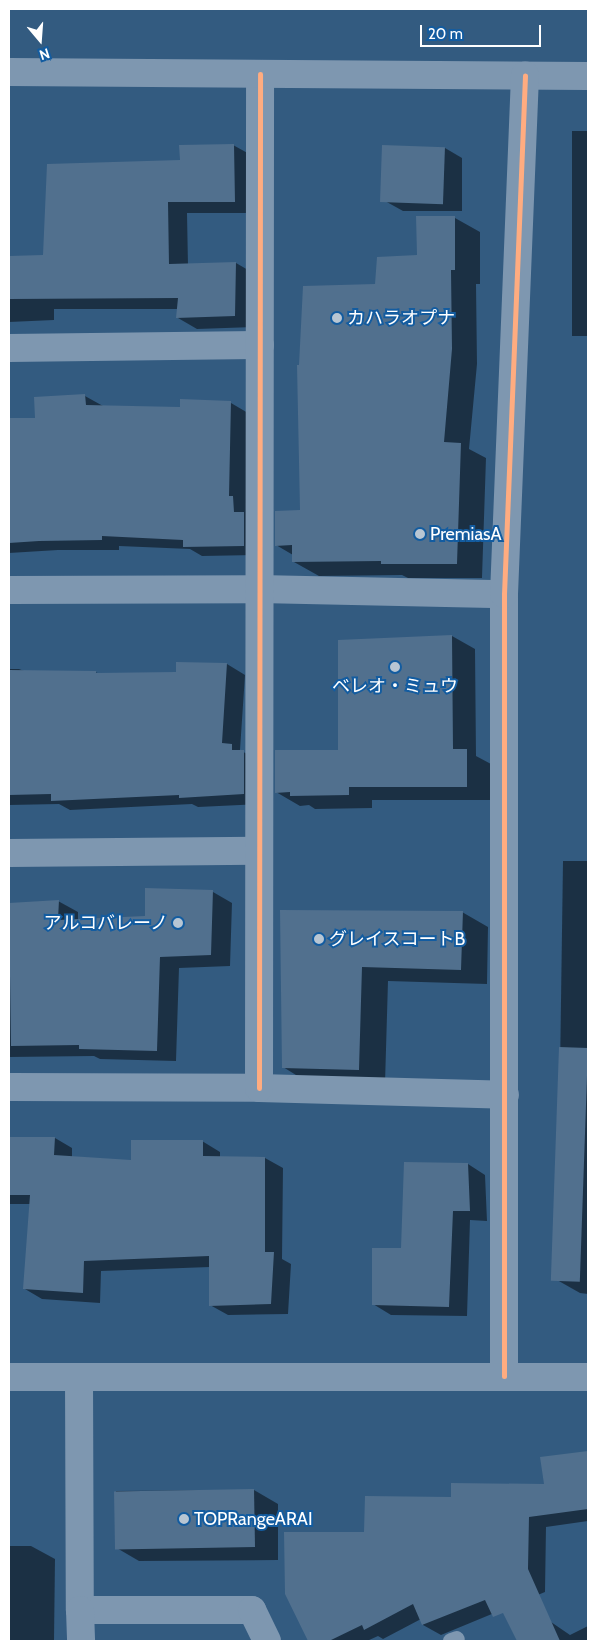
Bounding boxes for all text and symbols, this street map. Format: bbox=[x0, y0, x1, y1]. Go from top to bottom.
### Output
north arrow bbox=[15, 15, 65, 65]
scale bar bbox=[422, 15, 543, 47]
text: 20 m bbox=[428, 25, 463, 43]
text: N bbox=[37, 44, 52, 64]
place label: カハラオプナ bbox=[347, 307, 455, 329]
marker: カハラオプナ bbox=[331, 312, 343, 324]
place label: PremiasA bbox=[430, 523, 502, 545]
marker: PremiasA bbox=[414, 528, 426, 540]
marker: ベレオ・ミュウ bbox=[389, 661, 401, 673]
place label: ベレオ・ミュウ bbox=[332, 675, 458, 697]
place label: アルコバレーノ bbox=[42, 912, 168, 934]
marker: アルコバレーノ bbox=[172, 917, 184, 929]
place label: グレイスコートB bbox=[329, 928, 466, 950]
marker: グレイスコートB bbox=[313, 933, 325, 945]
place label: TOPRangeARAI bbox=[194, 1508, 312, 1530]
marker: TOPRangeARAI bbox=[178, 1513, 190, 1525]

